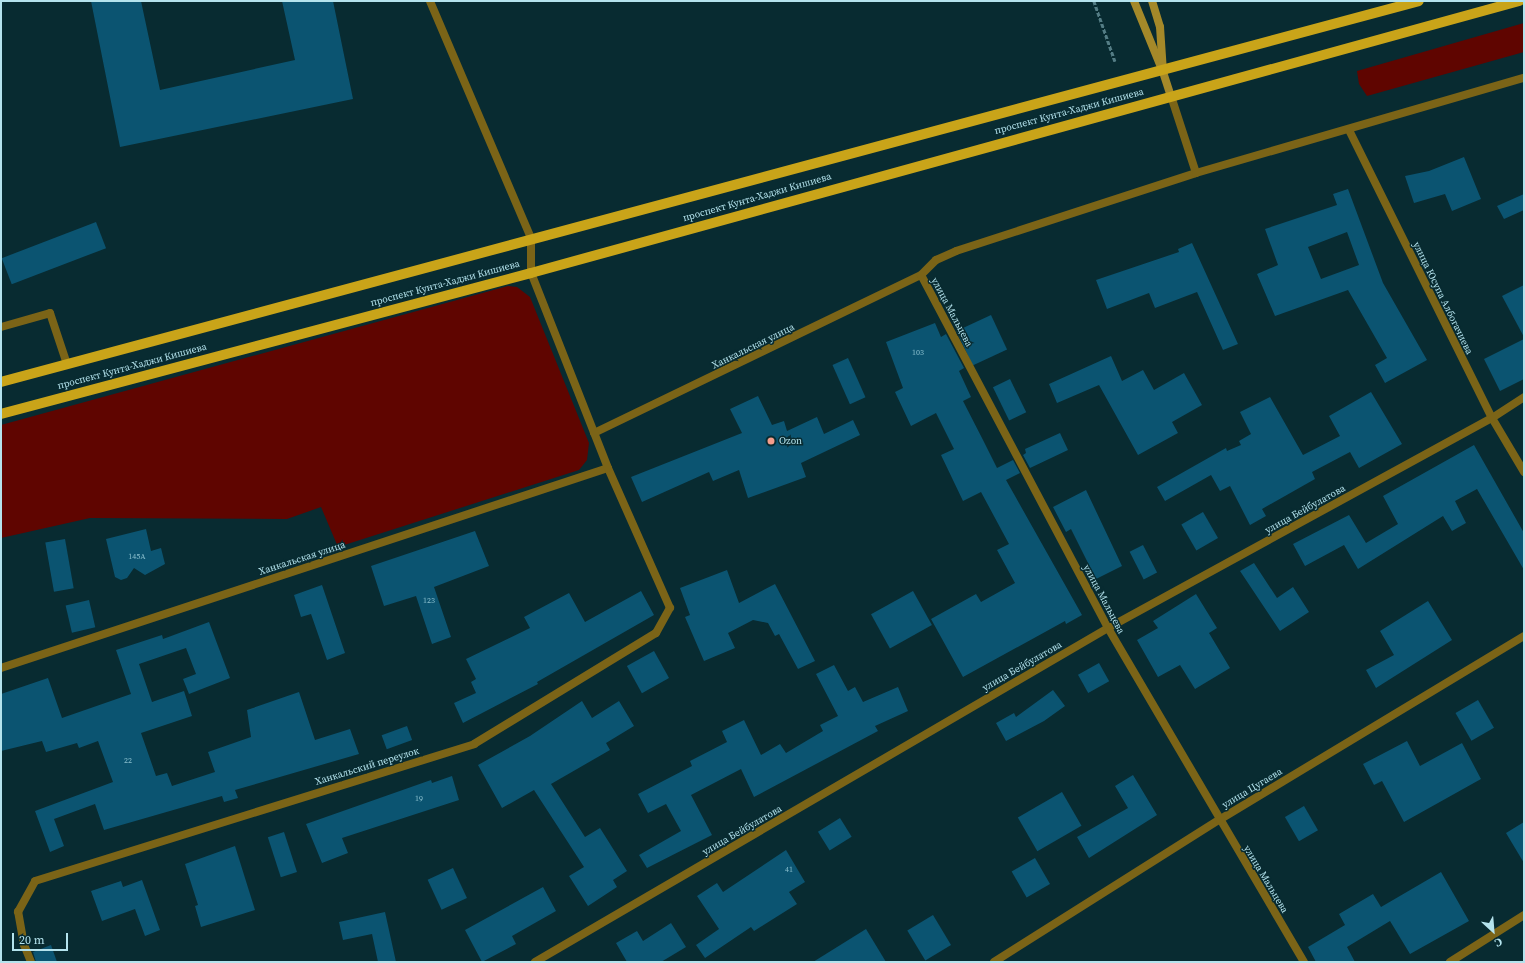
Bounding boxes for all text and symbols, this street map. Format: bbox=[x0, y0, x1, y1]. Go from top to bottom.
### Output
street label: проспект Кунта-Хаджи Кишиева bbox=[993, 85, 1145, 137]
street label: проспект Кунта-Хаджи Кишиева bbox=[681, 170, 833, 224]
street label: улица Юсупа Албогачиева bbox=[1410, 240, 1476, 356]
street label: проспект Кунта-Хаджи Кишиева bbox=[369, 257, 521, 309]
street label: улица Мальцева bbox=[929, 275, 975, 349]
street label: Ханкальская улица bbox=[710, 321, 796, 371]
street label: проспект Кунта-Хаджи Кишиева bbox=[56, 340, 208, 392]
house number: 103 bbox=[912, 348, 924, 358]
place label: Ozon bbox=[779, 435, 802, 447]
marker: Ozon bbox=[766, 436, 776, 446]
street label: улица Бейбулатова bbox=[1263, 482, 1347, 536]
street label: Ханкальская улица bbox=[257, 538, 347, 578]
house number: 145А bbox=[128, 552, 146, 562]
street label: улица Мальцева bbox=[1081, 562, 1127, 636]
house number: 123 bbox=[423, 596, 435, 606]
street label: улица Бейбулатова bbox=[980, 638, 1064, 694]
street label: Ханкальский переулок bbox=[314, 744, 420, 788]
house number: 22 bbox=[124, 756, 132, 766]
street label: улица Цугаева bbox=[1220, 765, 1284, 811]
house number: 19 bbox=[415, 794, 423, 804]
street label: улица Бейбулатова bbox=[700, 802, 784, 858]
street label: улица Мальцева bbox=[1241, 843, 1291, 915]
house number: 41 bbox=[785, 865, 793, 875]
north arrow bbox=[1473, 911, 1513, 951]
scale bar bbox=[14, 925, 70, 951]
text: 20 m bbox=[19, 932, 45, 948]
text: С bbox=[1492, 934, 1505, 950]

